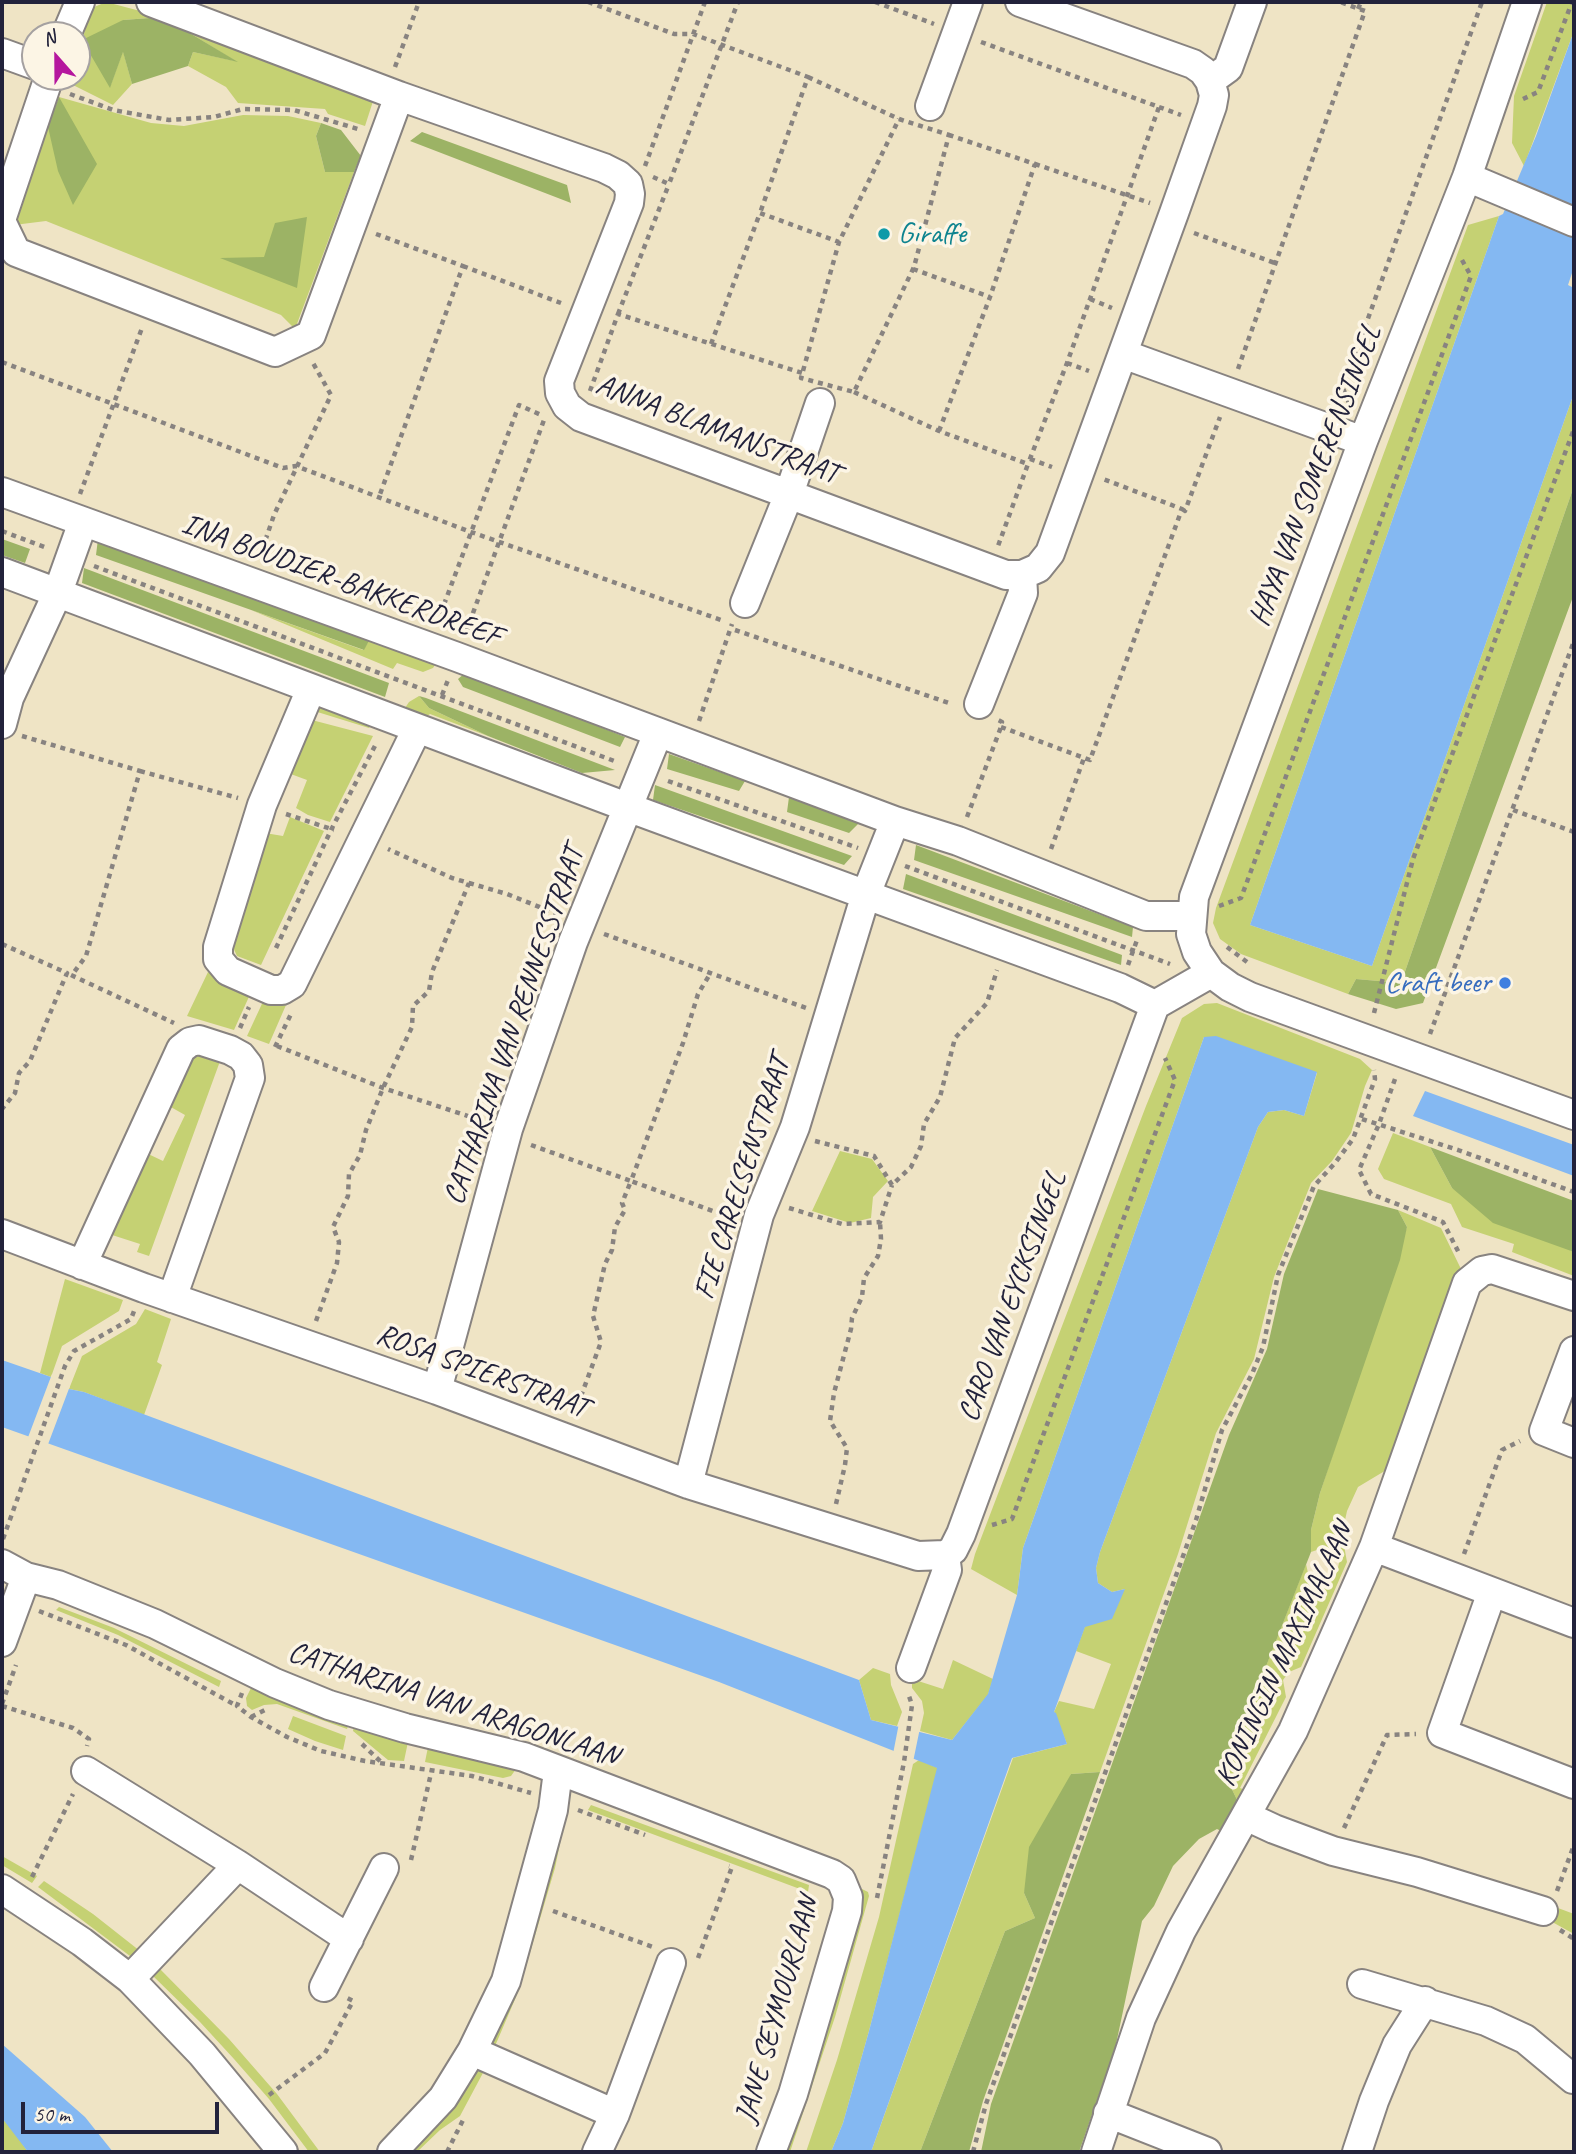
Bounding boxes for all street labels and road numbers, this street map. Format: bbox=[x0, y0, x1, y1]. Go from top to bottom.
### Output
street label: HAYA VAN SOMERENSINGEL bbox=[1242, 321, 1390, 631]
street label: ANNA BLAMANSTRAAT bbox=[591, 367, 843, 493]
street label: INA BOUDIER-BAKKERDREEF bbox=[177, 507, 505, 655]
street label: CATHARINA VAN RENNESSTRAAT bbox=[437, 843, 593, 1209]
street label: FIE CARELSENSTRAAT bbox=[687, 1052, 799, 1304]
street label: CARO VAN EYCKSINGEL bbox=[951, 1167, 1075, 1427]
street label: ROSA SPIERSTRAAT bbox=[371, 1317, 593, 1427]
street label: KONINGIN MAXIMALAAN bbox=[1208, 1518, 1362, 1792]
street label: CATHARINA VAN ARAGONLAAN bbox=[283, 1635, 623, 1775]
street label: JANE SEYMOURLAAN bbox=[728, 1893, 828, 2127]

